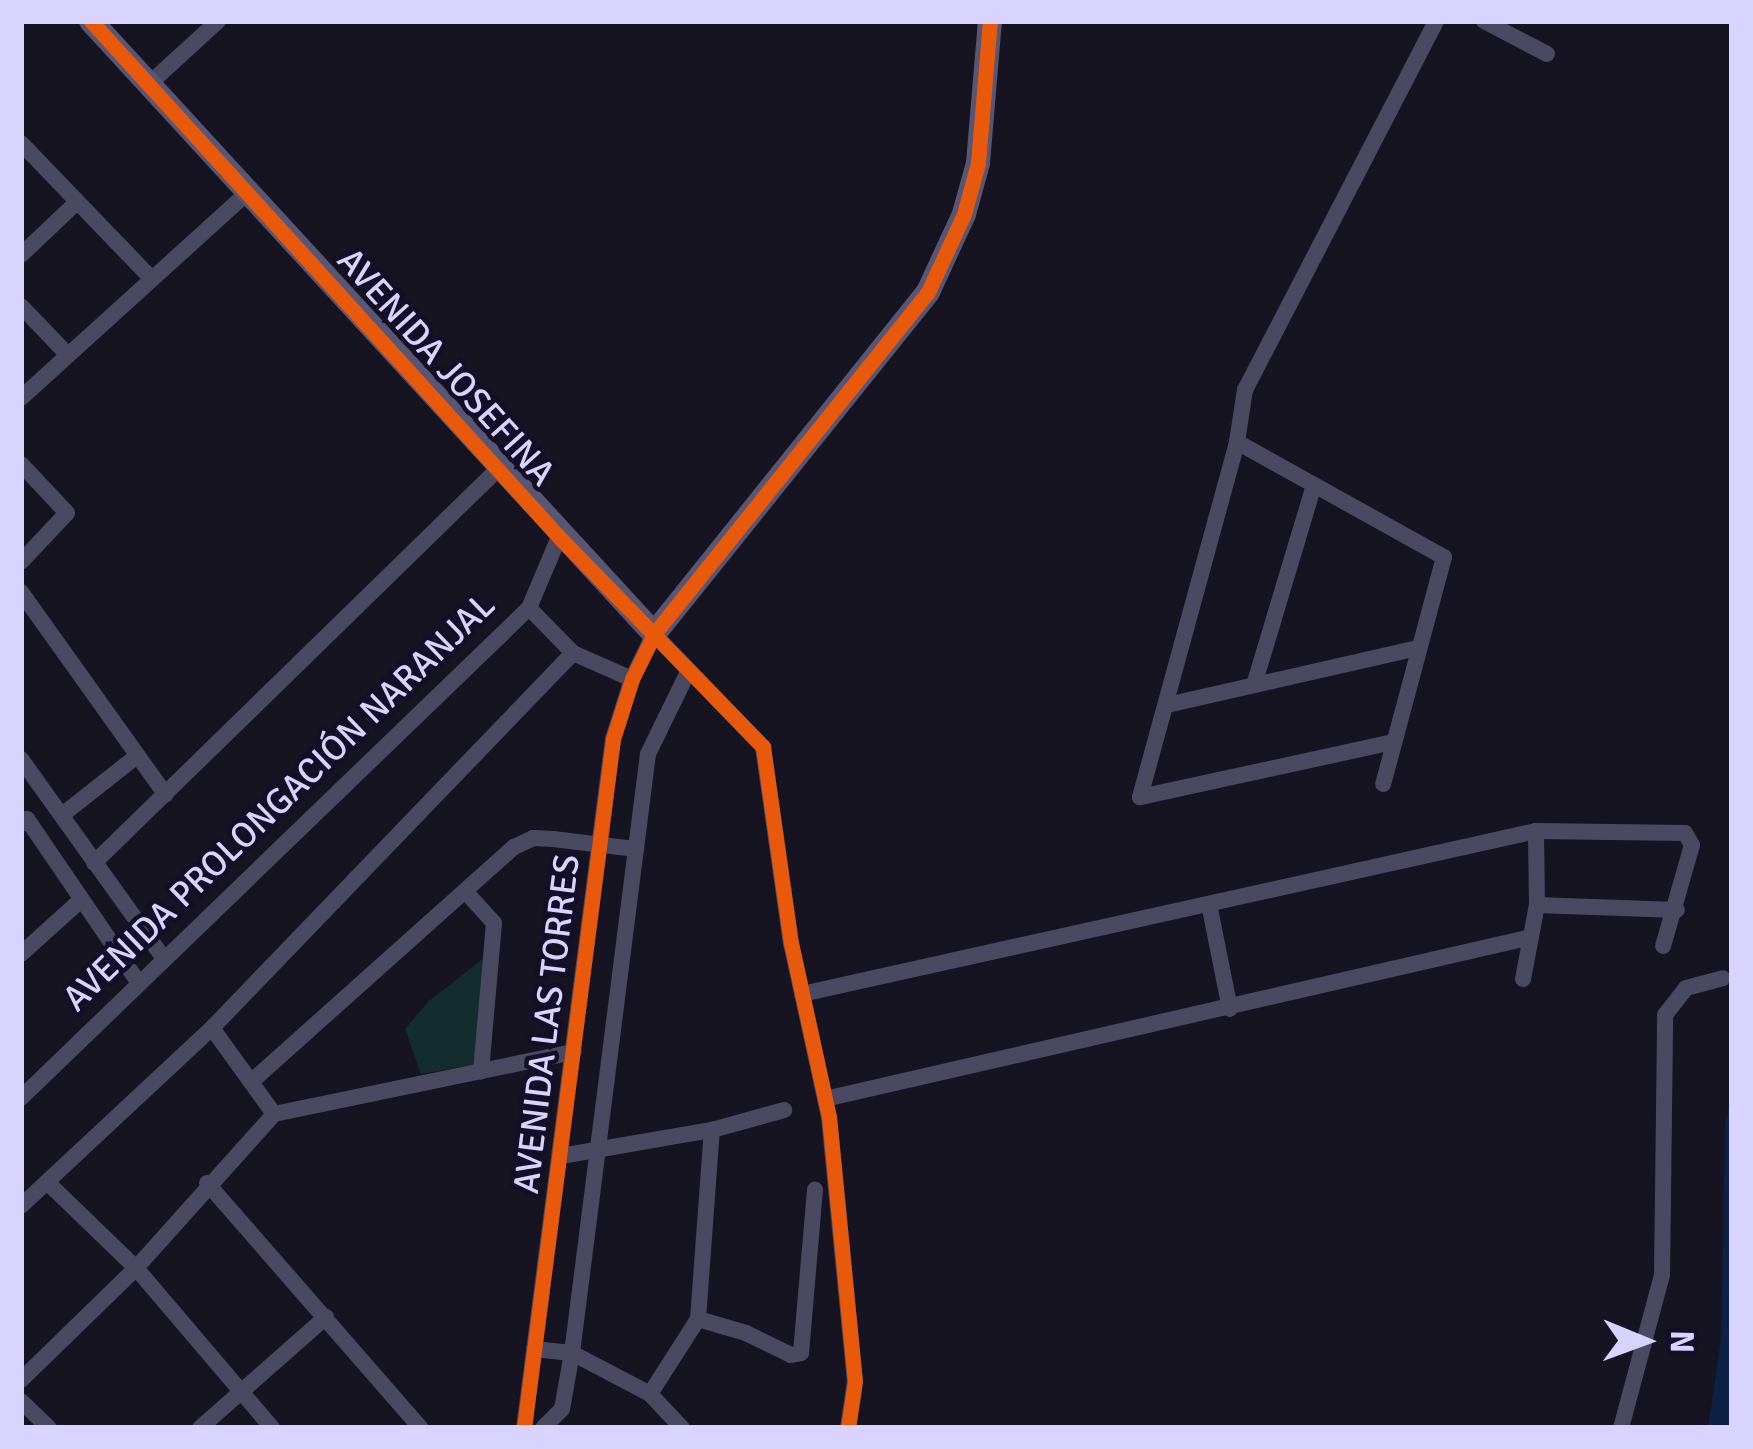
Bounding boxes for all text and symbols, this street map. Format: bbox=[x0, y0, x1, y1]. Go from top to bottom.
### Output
street label: AVENIDA JOSEFINA bbox=[328, 239, 564, 495]
street label: AVENIDA PROLONGACIÓN NARANJAL bbox=[54, 584, 504, 1020]
street label: AVENIDA LAS TORRES bbox=[505, 852, 589, 1196]
north arrow bbox=[1585, 1281, 1705, 1401]
text: N bbox=[1661, 1330, 1702, 1353]

